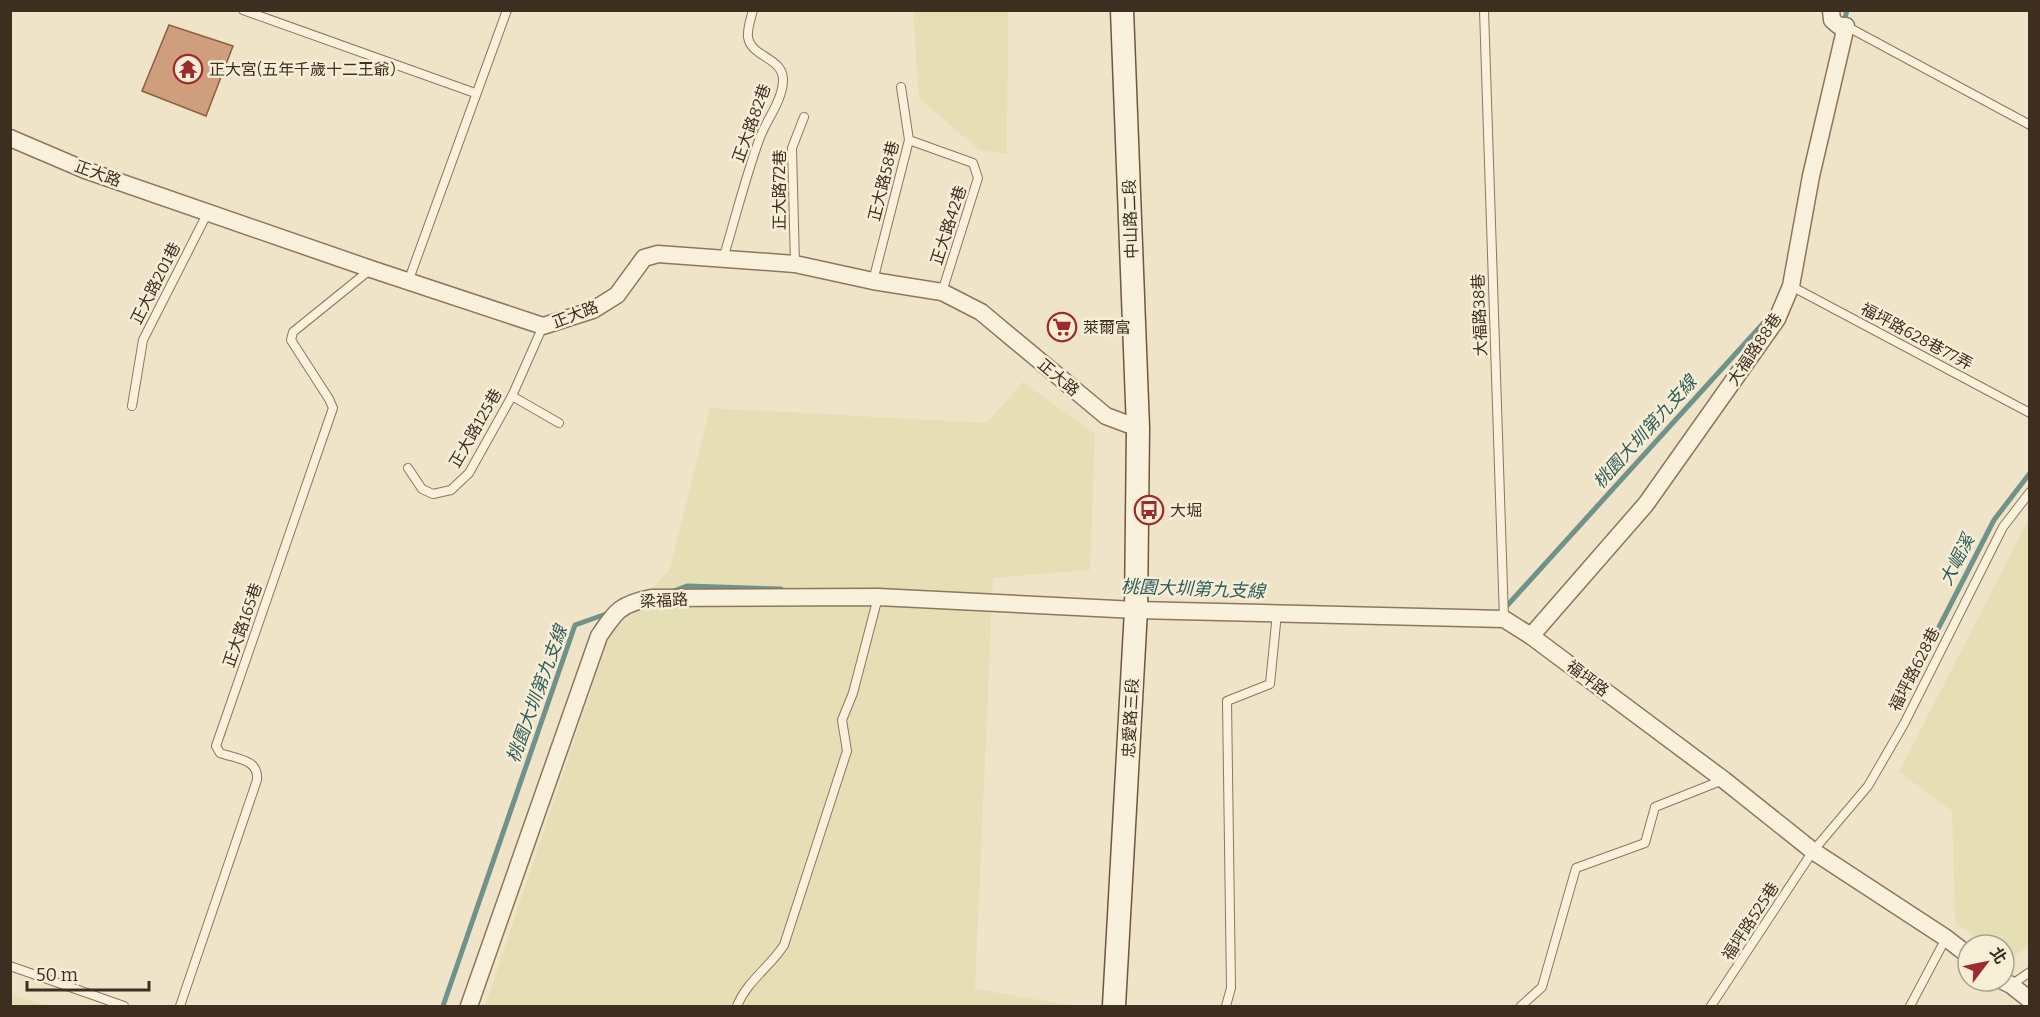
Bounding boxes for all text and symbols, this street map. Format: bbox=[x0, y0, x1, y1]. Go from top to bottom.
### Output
temple icon: 正大宮(五年千歲十二王爺） bbox=[172, 53, 204, 85]
place label: 正大宮(五年千歲十二王爺） bbox=[209, 60, 406, 79]
street label: 正大路82巷 bbox=[728, 81, 774, 165]
street label: 正大路58巷 bbox=[864, 139, 903, 223]
street label: 正大路72巷 bbox=[770, 150, 789, 230]
street label: 正大路 bbox=[72, 156, 124, 191]
street label: 中山路二段 bbox=[1120, 179, 1141, 259]
street label: 正大路42巷 bbox=[927, 183, 970, 267]
street label: 正大路201巷 bbox=[127, 239, 184, 327]
street label: 大福路38巷 bbox=[1469, 273, 1490, 357]
street label: 正大路 bbox=[549, 297, 601, 332]
street label: 福坪路628巷77弄 bbox=[1858, 299, 1976, 374]
street label: 大福路88巷 bbox=[1723, 309, 1786, 389]
supermarket icon: 萊爾富 bbox=[1046, 311, 1078, 343]
place label: 萊爾富 bbox=[1083, 318, 1131, 337]
street label: 正大路 bbox=[1034, 355, 1083, 400]
water label: 桃園大圳第九支線 bbox=[1589, 370, 1703, 493]
street label: 正大路125巷 bbox=[445, 386, 506, 471]
bus stop icon: 大堀 bbox=[1133, 494, 1165, 526]
place label: 大堀 bbox=[1170, 501, 1202, 520]
water label: 大崛溪 bbox=[1935, 528, 1980, 589]
water label: 桃園大圳第九支線 bbox=[1121, 575, 1267, 603]
street label: 正大路165巷 bbox=[219, 580, 266, 670]
street label: 梁福路 bbox=[640, 590, 688, 611]
water label: 桃園大圳第九支線 bbox=[502, 621, 573, 765]
street label: 福坪路628巷 bbox=[1885, 624, 1944, 714]
street label: 福坪路 bbox=[1563, 656, 1613, 700]
street label: 忠愛路三段 bbox=[1119, 678, 1142, 758]
street label: 福坪路525巷 bbox=[1718, 879, 1783, 964]
north arrow bbox=[1956, 933, 2016, 993]
text: 北 bbox=[1986, 943, 2011, 967]
scale bar bbox=[27, 954, 148, 992]
text: 50 m bbox=[36, 964, 78, 986]

